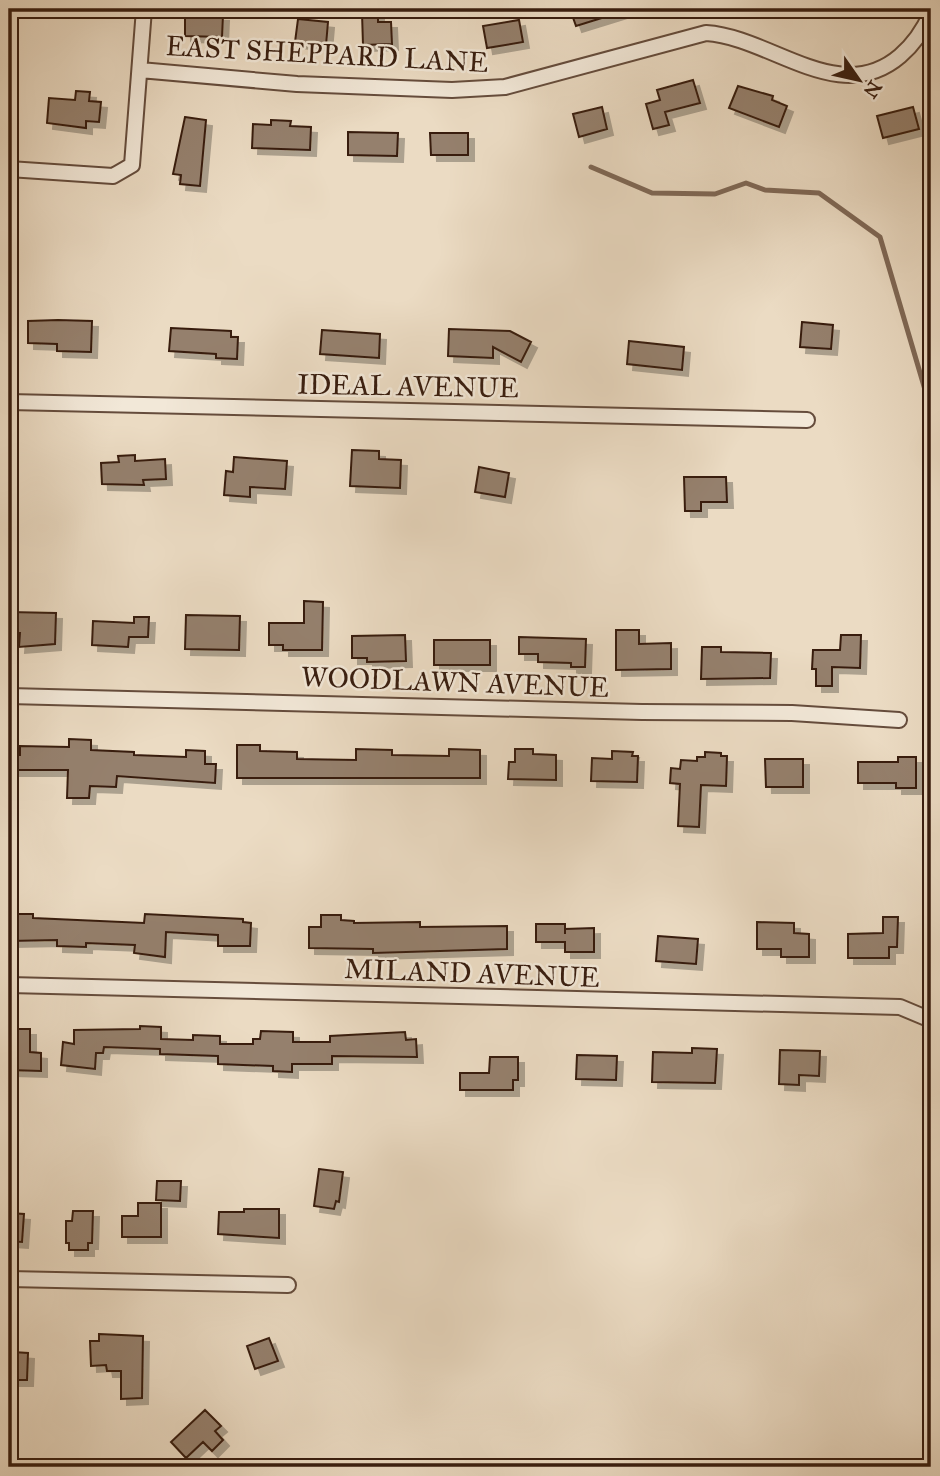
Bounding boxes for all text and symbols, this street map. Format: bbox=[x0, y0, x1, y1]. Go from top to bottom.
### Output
street label: EAST SHEPPARD LANE bbox=[165, 28, 489, 80]
north arrow bbox=[824, 46, 894, 116]
text: N bbox=[859, 76, 887, 102]
street label: IDEAL AVENUE bbox=[297, 367, 519, 405]
street label: WOODLAWN AVENUE bbox=[300, 659, 610, 705]
street label: MILAND AVENUE bbox=[344, 951, 600, 995]

